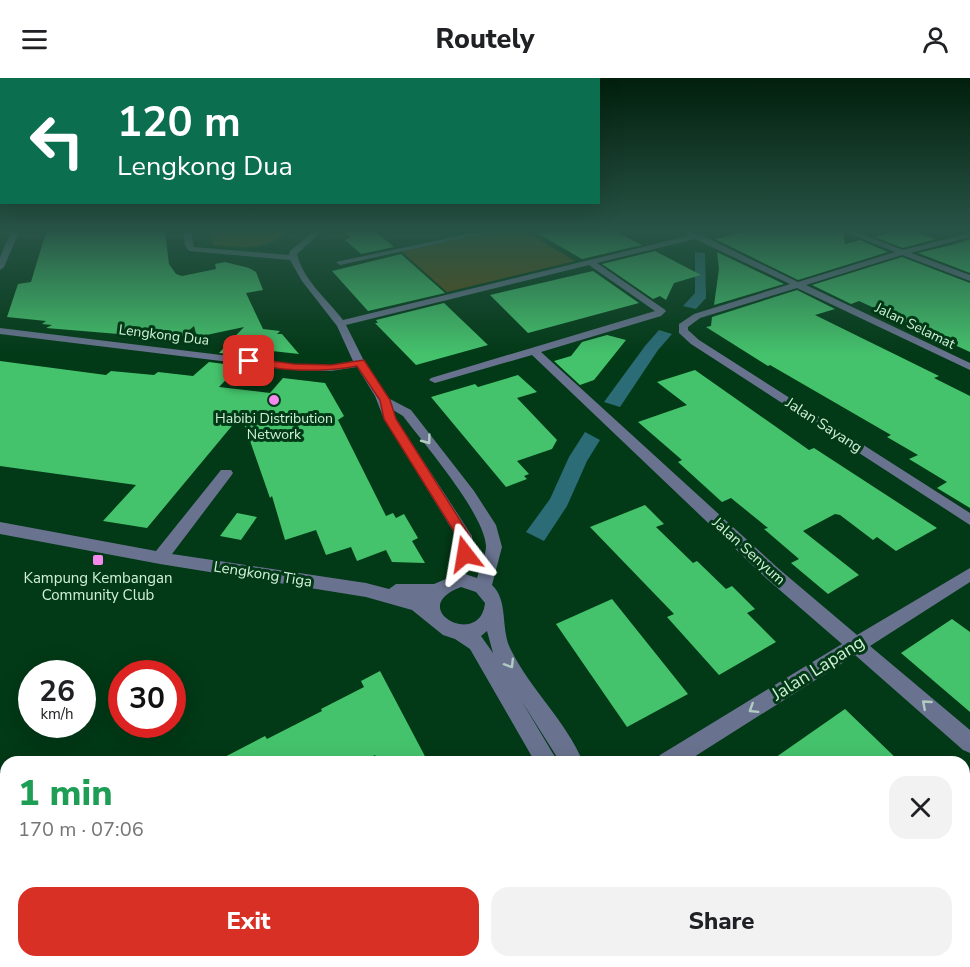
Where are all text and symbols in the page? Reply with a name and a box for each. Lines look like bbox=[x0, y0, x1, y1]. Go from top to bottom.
text: Routely bbox=[436, 21, 534, 58]
icon: menu bbox=[18, 23, 51, 56]
icon: person bbox=[919, 23, 952, 56]
text: 120 m bbox=[117, 94, 241, 151]
icon: left bbox=[18, 102, 96, 180]
text: Lengkong Dua bbox=[117, 148, 293, 185]
street label: Jalan Selamat bbox=[871, 298, 958, 354]
street label: Lengkong Dua bbox=[118, 320, 210, 350]
pin bbox=[223, 335, 274, 386]
icon: arrive bbox=[232, 344, 265, 377]
street label: Jalan Sayang bbox=[781, 392, 866, 457]
marker: Habibi Distribution Network bbox=[267, 393, 281, 407]
place label: Habibi Distribution Network bbox=[215, 409, 333, 444]
one-way arrow bbox=[420, 433, 431, 444]
street label: Jalan Senyum bbox=[707, 512, 790, 589]
position arrow bbox=[433, 522, 497, 586]
marker: Kampung Kembangan Community Club bbox=[91, 553, 105, 567]
street label: Lengkong Tiga bbox=[212, 556, 314, 592]
place label: Kampung Kembangan Community Club bbox=[24, 568, 173, 605]
street label: Jalan Lapang bbox=[766, 630, 869, 707]
one-way arrow bbox=[503, 658, 515, 668]
speed limit sign: 30 bbox=[108, 660, 186, 738]
text: 26 bbox=[39, 671, 75, 712]
one-way arrow bbox=[922, 700, 933, 711]
one-way arrow bbox=[749, 702, 759, 714]
text: km/h bbox=[40, 704, 74, 724]
text: 1 min bbox=[18, 769, 113, 818]
button: close bbox=[889, 776, 952, 839]
text: 170 m · 07:06 bbox=[18, 816, 144, 843]
button: Exit bbox=[18, 887, 479, 956]
button: Share bbox=[491, 887, 952, 956]

